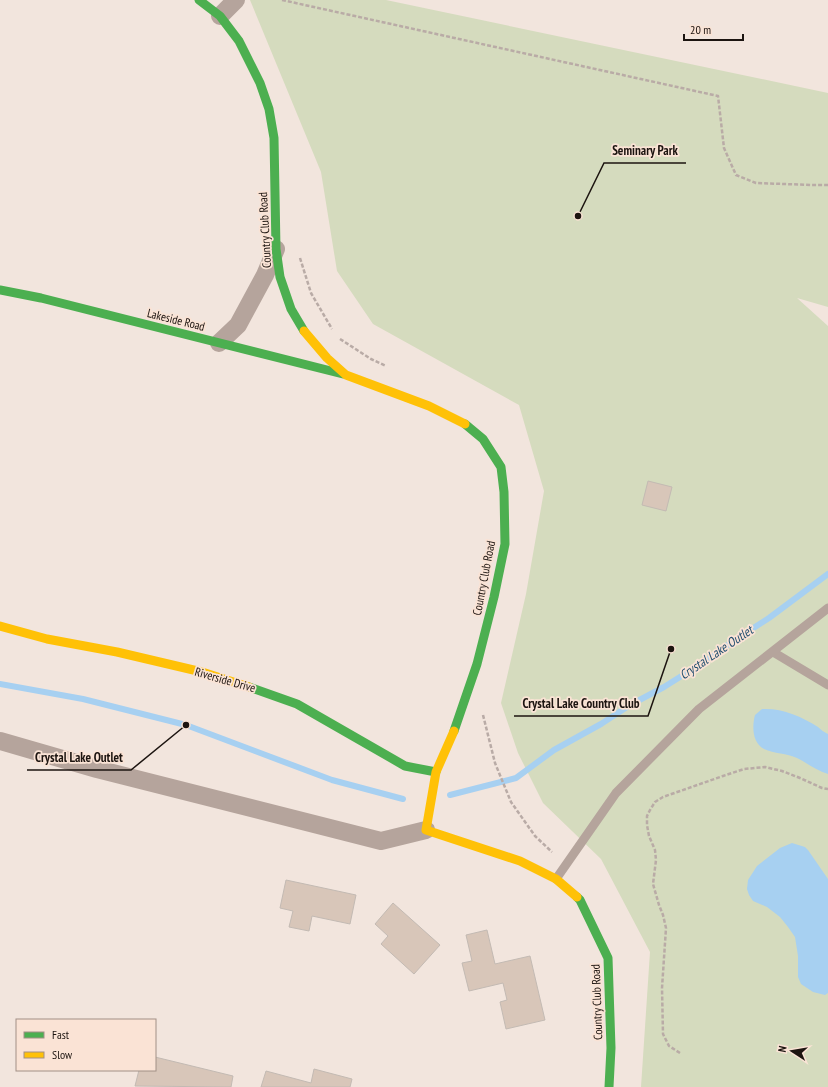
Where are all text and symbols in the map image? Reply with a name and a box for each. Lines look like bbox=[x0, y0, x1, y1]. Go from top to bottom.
scale bar bbox=[684, 16, 743, 42]
text: 20 m bbox=[690, 22, 711, 37]
callout: Seminary Park bbox=[604, 138, 686, 163]
text: Seminary Park bbox=[612, 142, 679, 159]
street label: Country Club Road bbox=[255, 192, 274, 268]
street label: Lakeside Road bbox=[146, 305, 207, 334]
street label: Country Club Road bbox=[469, 539, 498, 617]
water label: Crystal Lake Outlet bbox=[676, 621, 757, 683]
street label: Riverside Drive bbox=[193, 664, 257, 695]
callout: Crystal Lake Country Club bbox=[514, 691, 648, 716]
text: Crystal Lake Country Club bbox=[522, 695, 640, 712]
callout: Crystal Lake Outlet bbox=[27, 745, 131, 770]
text: Crystal Lake Outlet bbox=[35, 749, 123, 766]
street label: Country Club Road bbox=[588, 964, 605, 1040]
legend bbox=[16, 1019, 156, 1071]
text: Fast bbox=[52, 1027, 70, 1042]
north arrow bbox=[772, 1031, 812, 1071]
text: N bbox=[775, 1045, 790, 1053]
text: Slow bbox=[52, 1047, 73, 1062]

